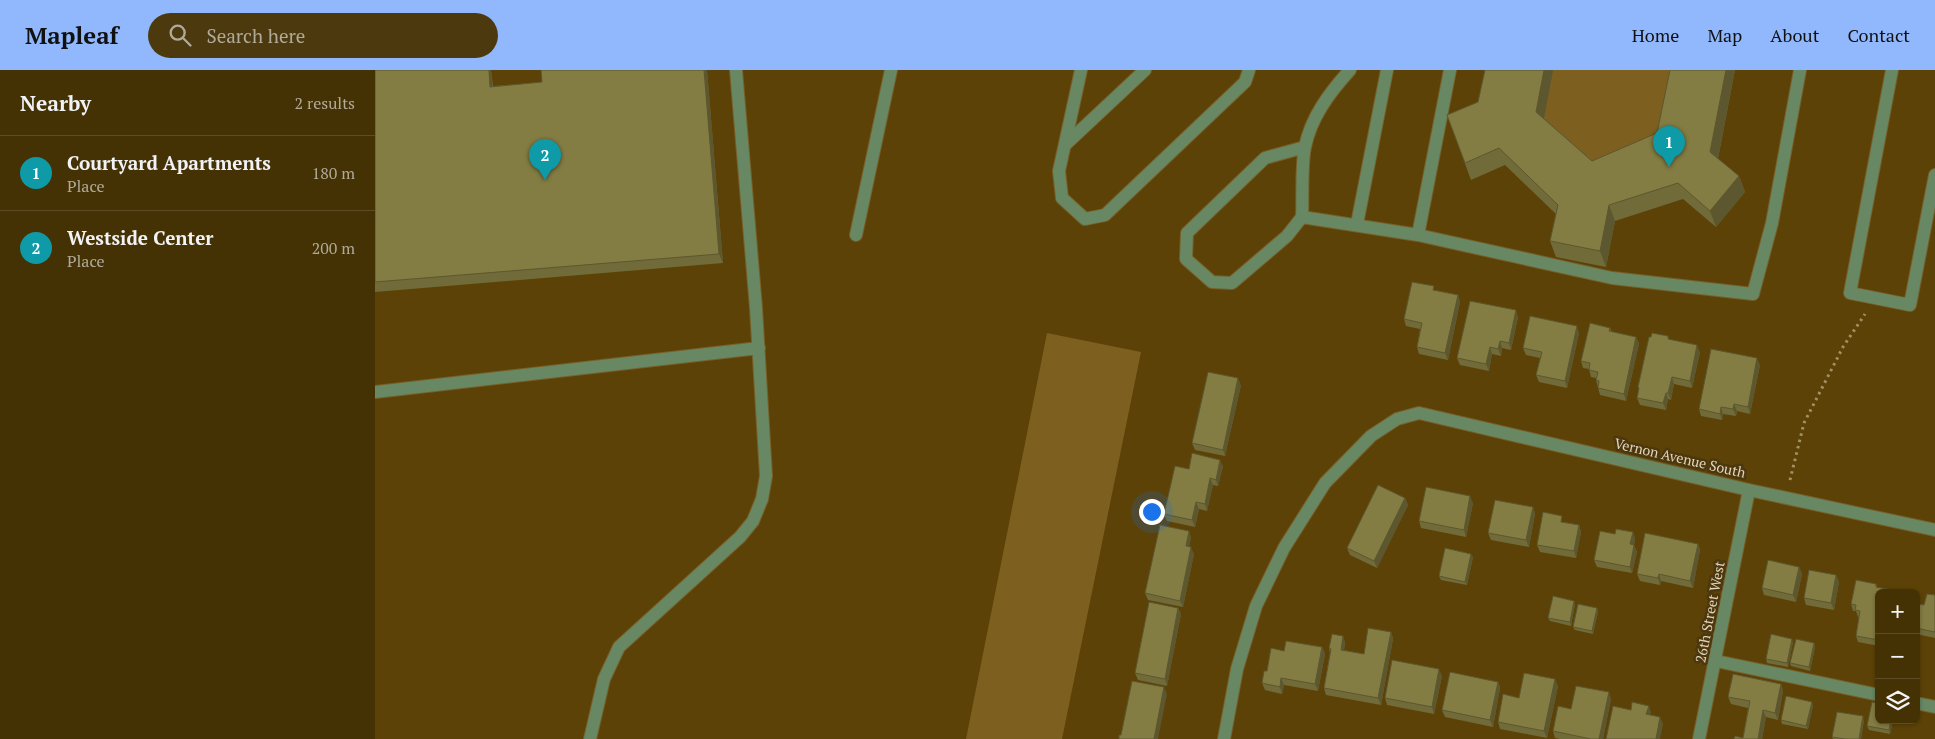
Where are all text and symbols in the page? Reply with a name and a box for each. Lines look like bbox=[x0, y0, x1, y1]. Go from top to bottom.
search box bbox=[148, 13, 498, 58]
text: Mapleaf bbox=[25, 19, 118, 51]
icon: search bbox=[166, 21, 194, 49]
text: Search here bbox=[206, 23, 305, 48]
text: Home bbox=[1632, 23, 1679, 47]
text: Map bbox=[1707, 23, 1742, 47]
text: About bbox=[1770, 23, 1819, 47]
text: Contact bbox=[1847, 23, 1910, 47]
text: Nearby bbox=[20, 89, 91, 117]
text: 2 results bbox=[295, 92, 355, 114]
pin: 1 bbox=[1653, 126, 1685, 167]
pin: 2 bbox=[529, 139, 561, 180]
text: Courtyard Apartments bbox=[67, 150, 271, 175]
text: 1 bbox=[31, 162, 41, 184]
text: 180 m bbox=[312, 162, 355, 184]
text: Place bbox=[67, 175, 105, 197]
text: Westside Center bbox=[67, 225, 214, 250]
text: 2 bbox=[31, 237, 41, 259]
text: 200 m bbox=[312, 237, 355, 259]
text: Place bbox=[67, 250, 105, 272]
street label: Vernon Avenue South bbox=[1613, 433, 1748, 482]
your location bbox=[1139, 499, 1165, 525]
street label: 26th Street West bbox=[1690, 559, 1729, 664]
map controls bbox=[1875, 589, 1920, 724]
button: + bbox=[1875, 589, 1920, 634]
button: − bbox=[1875, 634, 1920, 679]
button: layers bbox=[1875, 679, 1920, 724]

